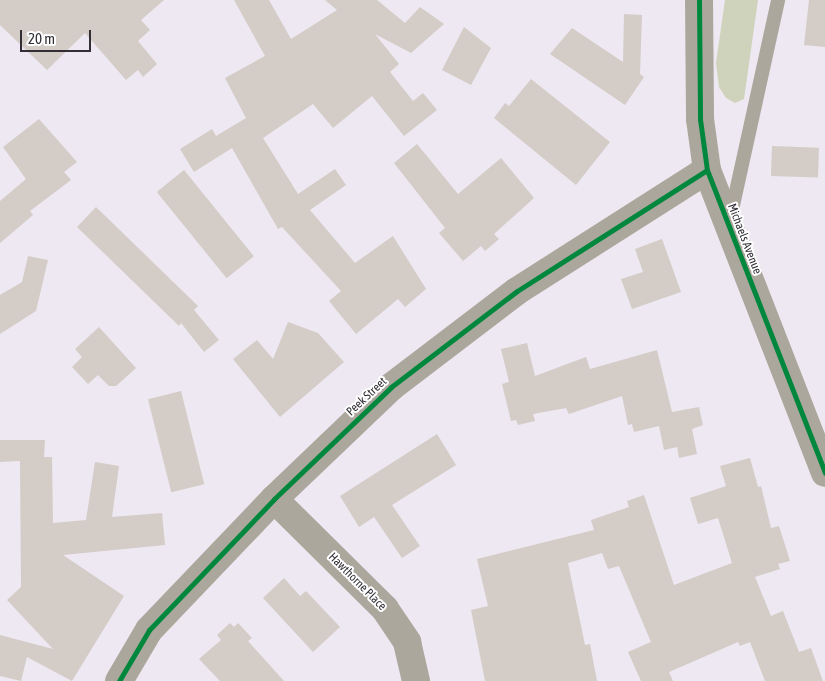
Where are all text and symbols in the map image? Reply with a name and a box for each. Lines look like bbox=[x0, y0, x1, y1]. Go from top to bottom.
scale bar bbox=[22, 20, 94, 52]
text: 20 m bbox=[28, 30, 55, 47]
street label: Michaels Avenue bbox=[724, 202, 764, 276]
street label: Peek Street bbox=[344, 375, 390, 419]
street label: Hawthorne Place bbox=[325, 550, 389, 614]

